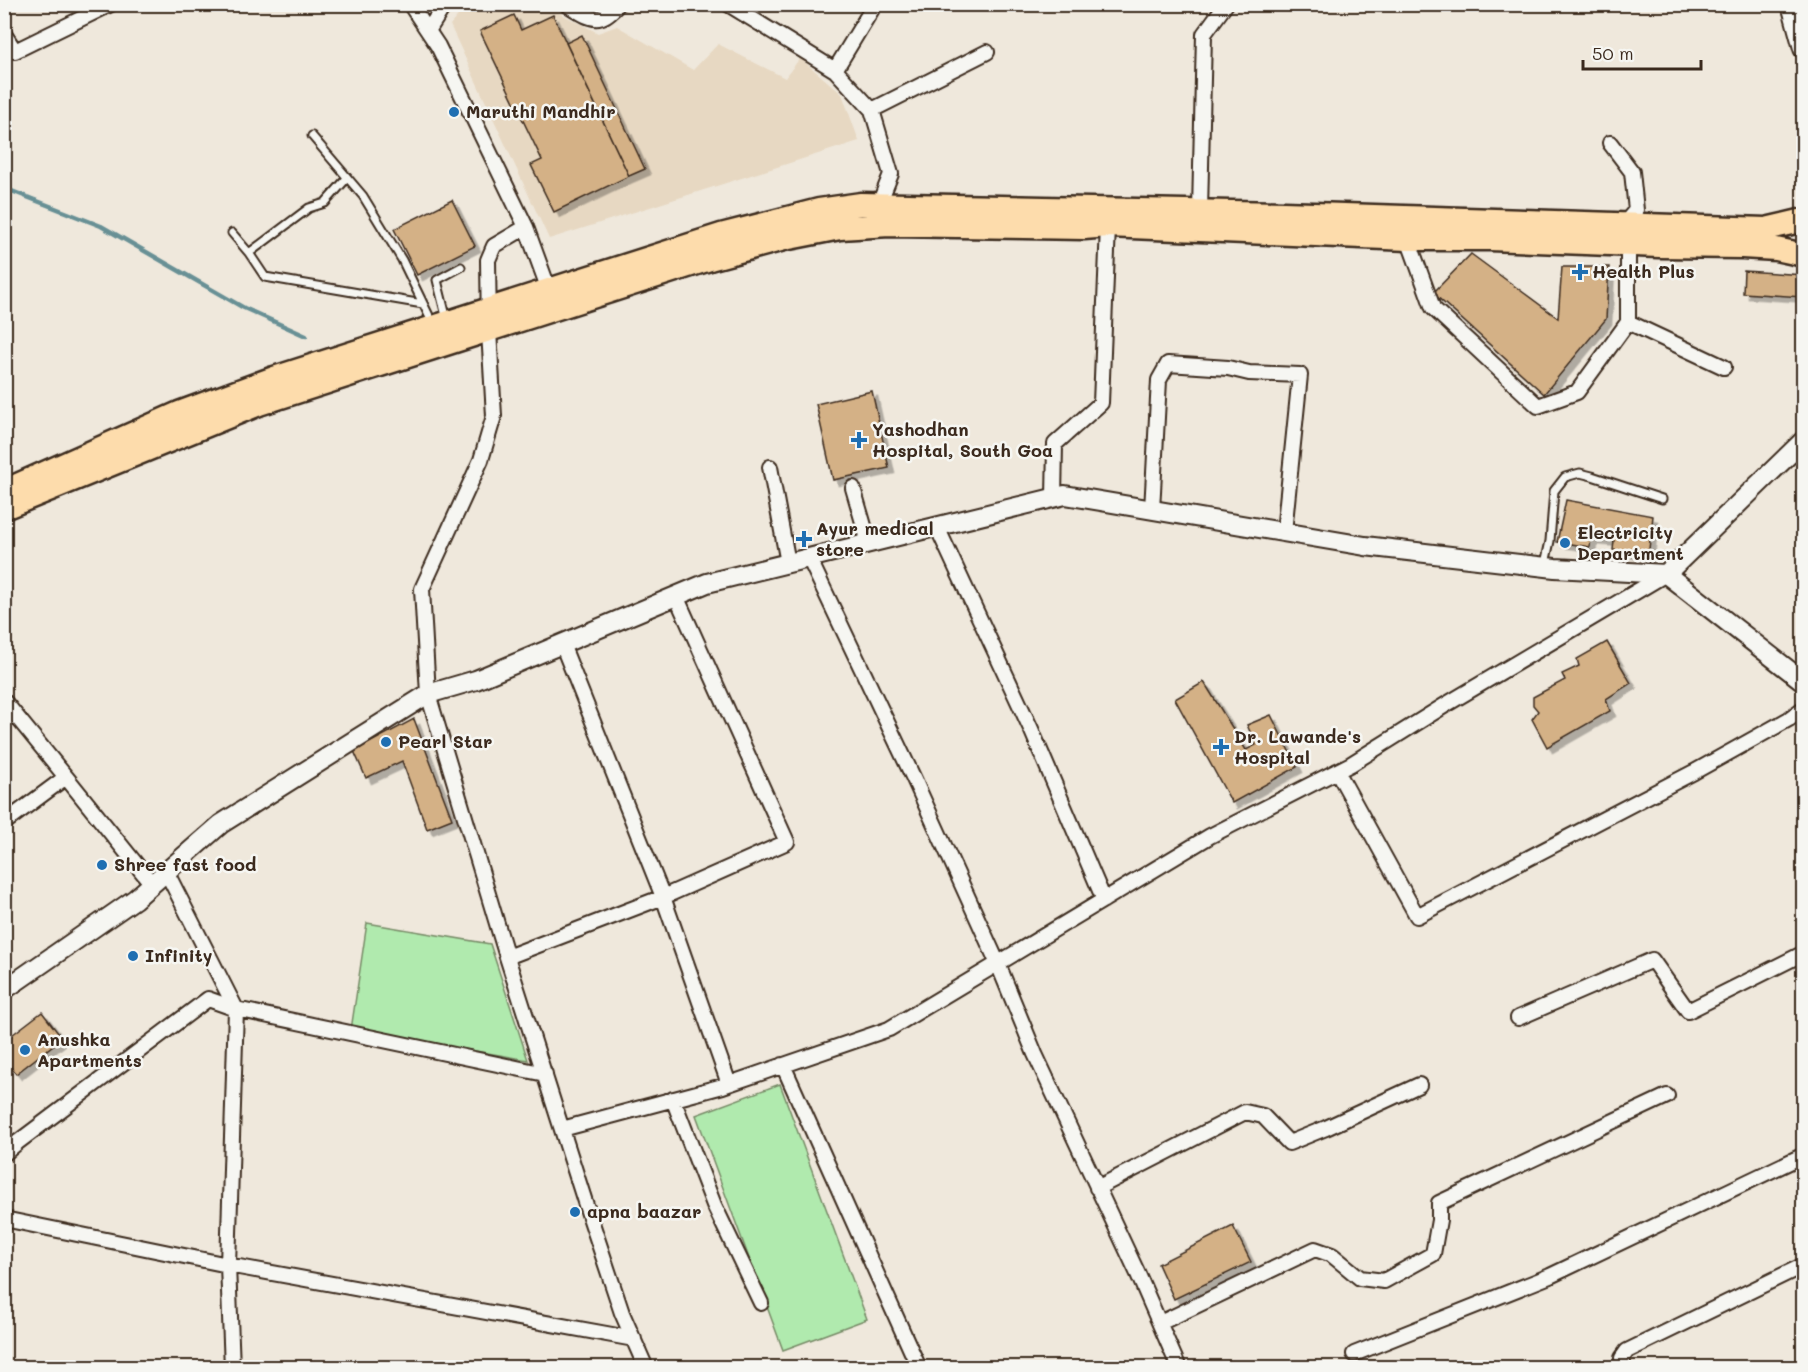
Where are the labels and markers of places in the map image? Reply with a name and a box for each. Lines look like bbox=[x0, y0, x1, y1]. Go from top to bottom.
place label: Maruthi Mandhir bbox=[466, 99, 616, 123]
marker: Maruthi Mandhir bbox=[447, 105, 461, 119]
place label: Health Plus bbox=[1592, 259, 1695, 283]
marker: Health Plus bbox=[1573, 265, 1587, 279]
place label: Yashodhan Hospital, South Goa bbox=[872, 417, 1053, 462]
marker: Yashodhan Hospital, South Goa bbox=[850, 431, 868, 449]
place label: Ayur medical store bbox=[816, 516, 934, 561]
place label: Electricity Department bbox=[1577, 520, 1684, 565]
marker: Ayur medical store bbox=[797, 532, 811, 546]
marker: Electricity Department bbox=[1558, 536, 1572, 550]
place label: Dr. Lawande's Hospital bbox=[1234, 724, 1361, 769]
place label: Pearl Star bbox=[398, 729, 492, 753]
marker: Pearl Star bbox=[379, 735, 393, 749]
marker: Dr. Lawande's Hospital bbox=[1212, 738, 1230, 756]
place label: Shree fast food bbox=[114, 852, 256, 876]
marker: Shree fast food bbox=[95, 858, 109, 872]
place label: Infinity bbox=[145, 943, 213, 967]
marker: Infinity bbox=[126, 949, 140, 963]
place label: Anushka Apartments bbox=[37, 1027, 142, 1072]
marker: Anushka Apartments bbox=[18, 1043, 32, 1057]
place label: apna baazar bbox=[587, 1199, 701, 1223]
marker: apna baazar bbox=[568, 1205, 582, 1219]

